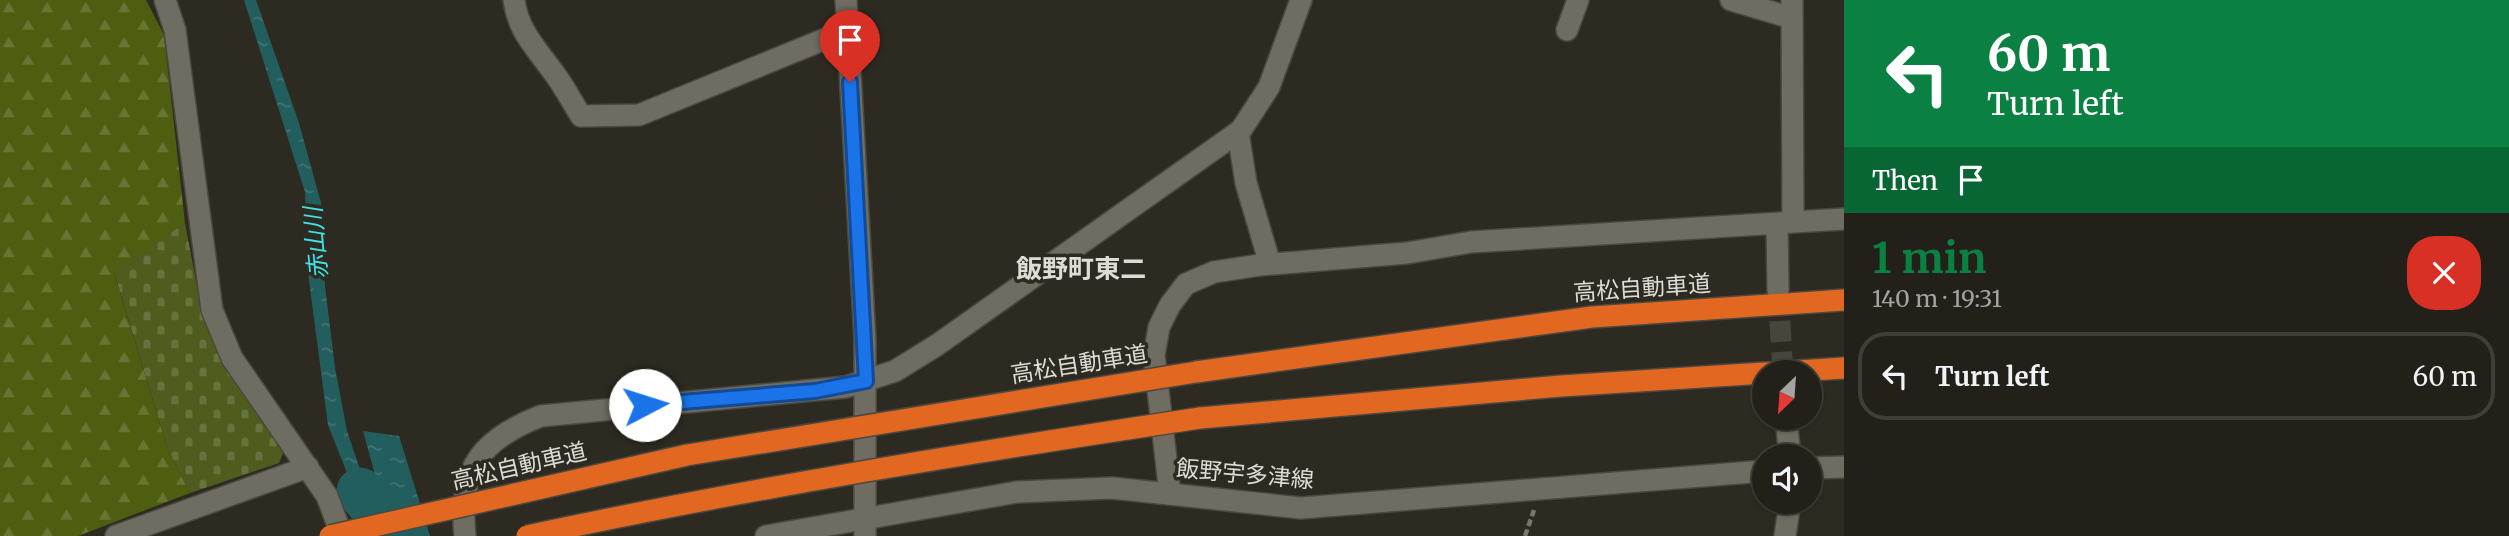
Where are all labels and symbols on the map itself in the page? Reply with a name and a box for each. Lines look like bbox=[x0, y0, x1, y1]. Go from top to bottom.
pin bbox=[820, 10, 880, 82]
water label: 赤山川 bbox=[297, 203, 334, 280]
district label: 飯野町東二 bbox=[1016, 252, 1146, 285]
street label: 高松自動車道 bbox=[1572, 268, 1712, 307]
street label: 高松自動車道 bbox=[1009, 338, 1149, 389]
north arrow bbox=[1752, 360, 1822, 430]
position arrow bbox=[608, 368, 682, 442]
street label: 高松自動車道 bbox=[448, 436, 589, 495]
street label: 飯野宇多津線 bbox=[1175, 453, 1315, 494]

